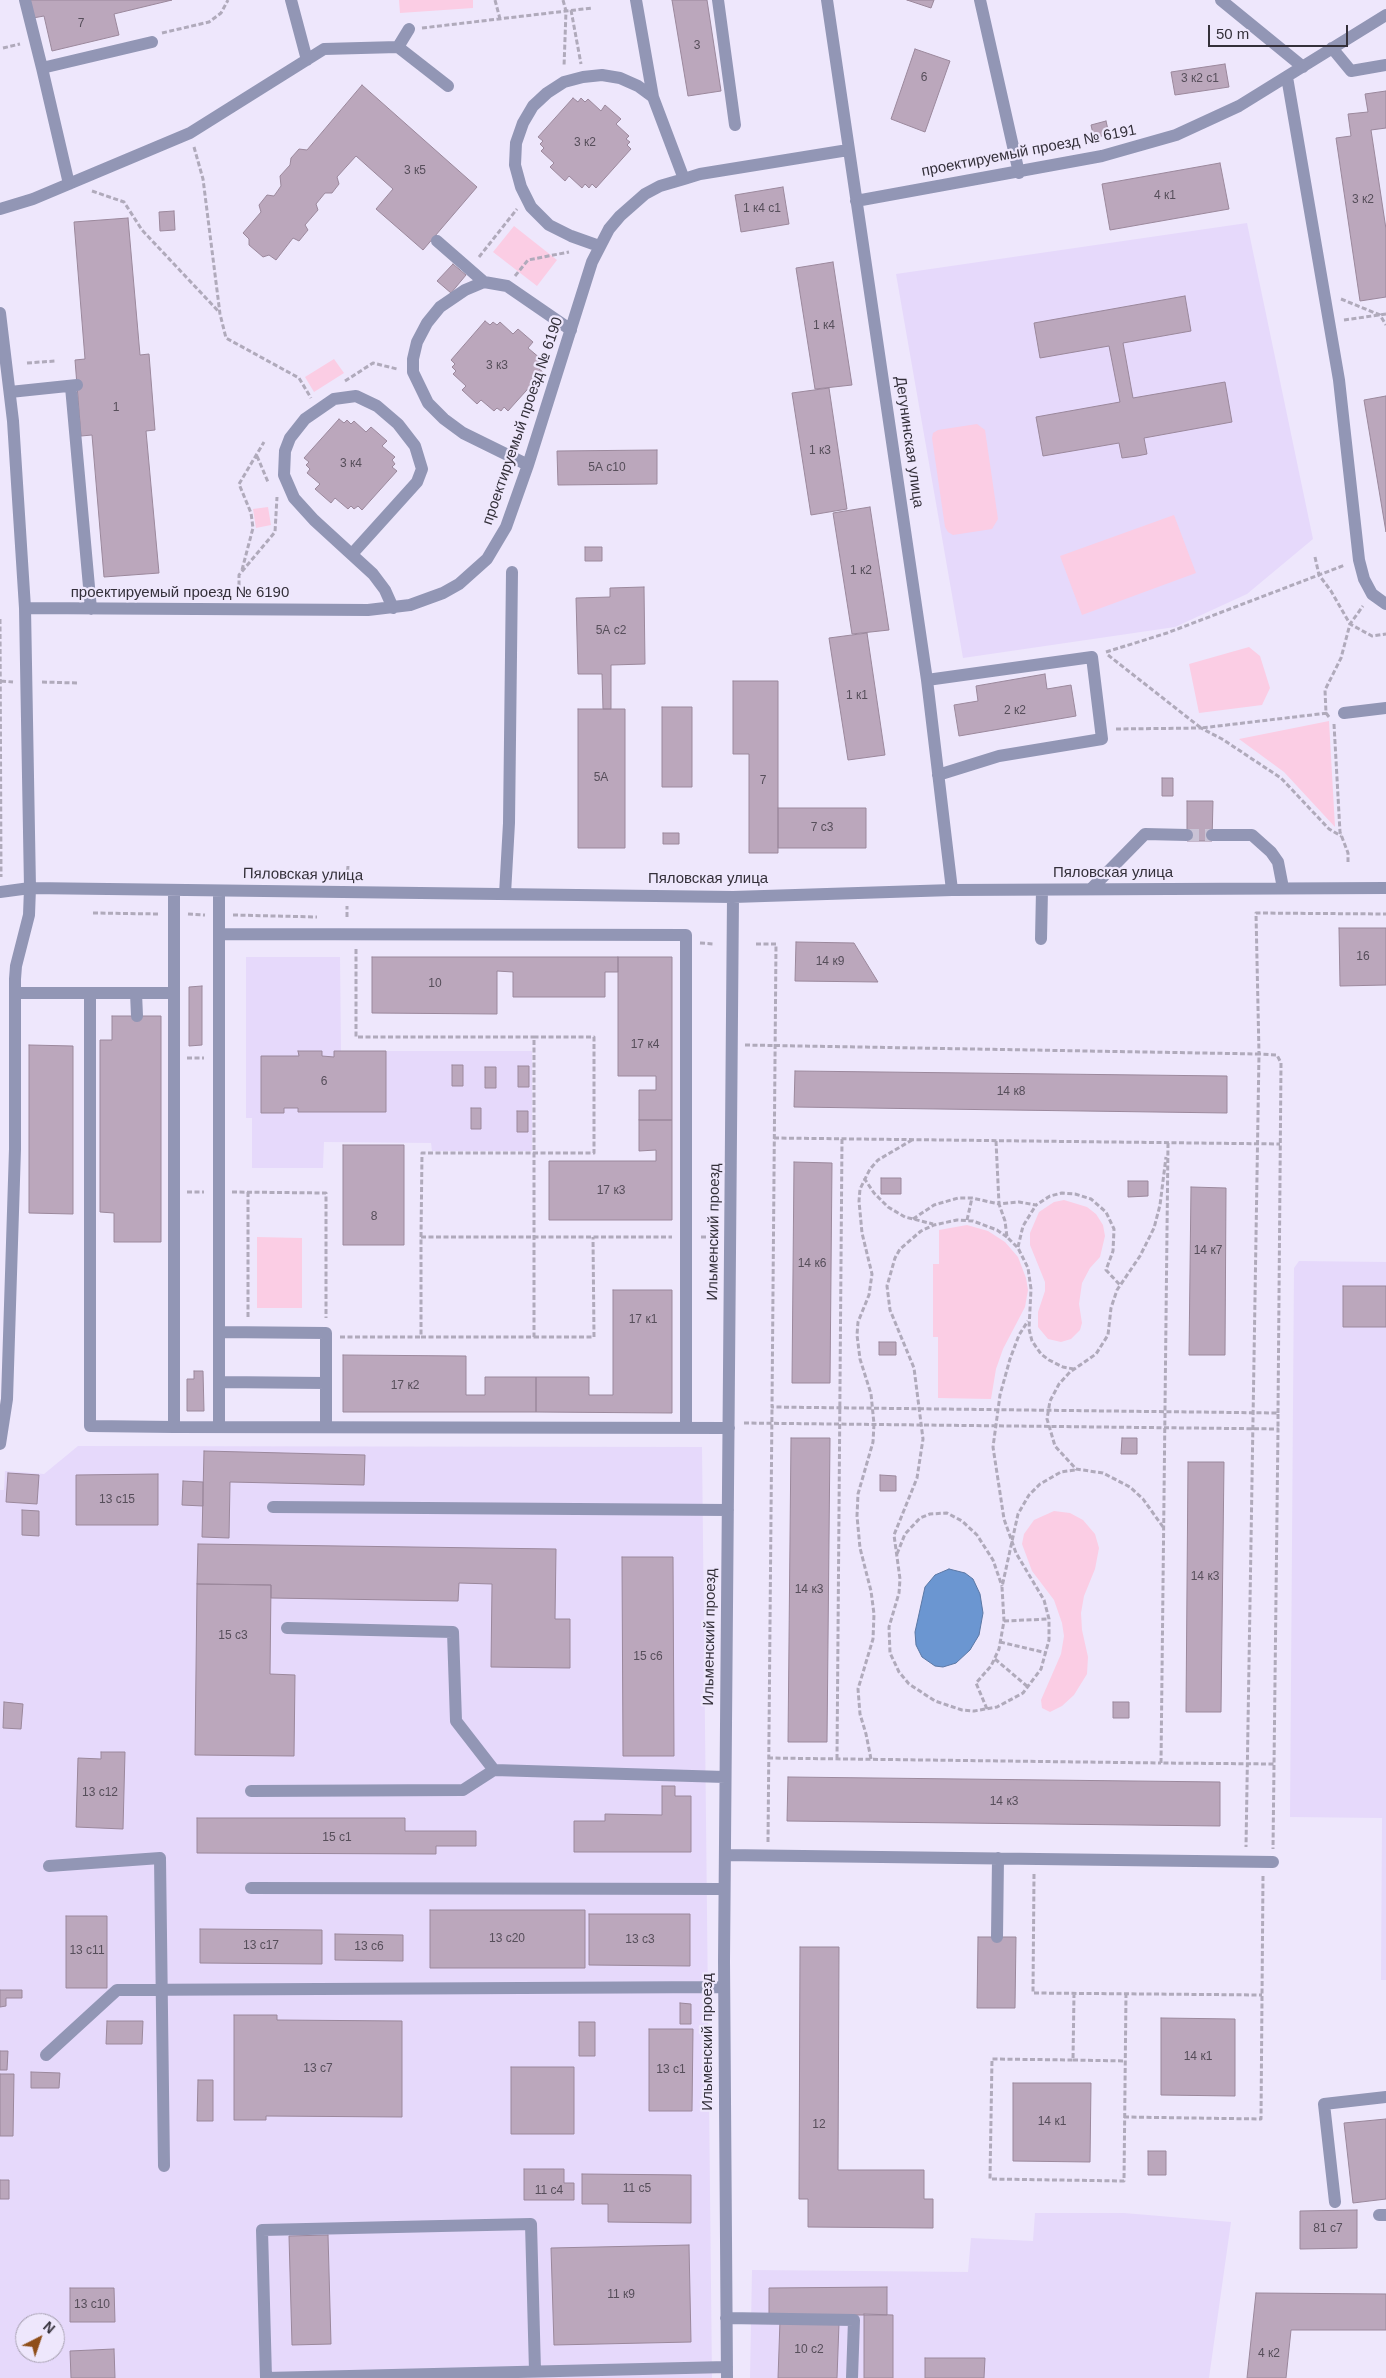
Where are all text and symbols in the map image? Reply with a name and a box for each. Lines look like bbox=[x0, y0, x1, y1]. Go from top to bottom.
scale bar bbox=[1211, 15, 1351, 47]
house number: 7 bbox=[78, 17, 84, 31]
text: 50 m bbox=[1216, 25, 1249, 42]
house number: 3 bbox=[694, 39, 700, 53]
house number: 6 bbox=[921, 71, 927, 85]
house number: 3 к2 с1 bbox=[1181, 72, 1219, 86]
street label: проектируемый проезд № 6191 bbox=[920, 121, 1138, 181]
house number: 3 к2 bbox=[574, 136, 596, 150]
house number: 3 к5 bbox=[404, 164, 426, 178]
house number: 4 к1 bbox=[1154, 189, 1176, 203]
house number: 3 к2 bbox=[1352, 193, 1374, 207]
house number: 1 к4 с1 bbox=[743, 202, 781, 216]
street label: проектируемый проезд № 6190 bbox=[479, 315, 567, 527]
house number: 1 к4 bbox=[813, 319, 835, 333]
house number: 3 к3 bbox=[486, 359, 508, 373]
street label: Дегунинская улица bbox=[891, 375, 927, 509]
house number: 1 bbox=[113, 401, 119, 415]
house number: 1 к3 bbox=[809, 444, 831, 458]
house number: 3 к4 bbox=[340, 457, 362, 471]
house number: 5А с10 bbox=[588, 461, 626, 475]
house number: 1 к2 bbox=[850, 564, 872, 578]
street label: проектируемый проезд № 6190 bbox=[71, 584, 289, 602]
house number: 5А с2 bbox=[596, 624, 626, 638]
house number: 1 к1 bbox=[846, 689, 868, 703]
house number: 2 к2 bbox=[1004, 704, 1026, 718]
house number: 5А bbox=[594, 771, 608, 785]
house number: 7 bbox=[760, 774, 766, 788]
house number: 7 с3 bbox=[811, 821, 833, 835]
street label: Пяловская улица bbox=[1053, 864, 1173, 882]
street label: Пяловская улица bbox=[243, 865, 363, 885]
street label: Пяловская улица bbox=[648, 870, 768, 888]
house number: 16 bbox=[1356, 950, 1370, 964]
house number: 14 к9 bbox=[816, 955, 844, 969]
house number: 10 bbox=[428, 977, 442, 991]
house number: 17 к4 bbox=[631, 1038, 659, 1052]
house number: 6 bbox=[321, 1075, 327, 1089]
house number: 14 к8 bbox=[997, 1085, 1025, 1099]
street label: Ильменский проезд bbox=[704, 1163, 724, 1301]
house number: 17 к3 bbox=[597, 1184, 625, 1198]
house number: 8 bbox=[371, 1210, 377, 1224]
house number: 14 к7 bbox=[1194, 1244, 1222, 1258]
house number: 14 к6 bbox=[798, 1257, 826, 1271]
house number: 17 к1 bbox=[629, 1313, 657, 1327]
house number: 17 к2 bbox=[391, 1379, 419, 1393]
house number: 13 с15 bbox=[99, 1493, 135, 1507]
street label: Ильменский проезд bbox=[700, 1568, 720, 1706]
house number: 14 к3 bbox=[1191, 1570, 1219, 1584]
house number: 14 к3 bbox=[795, 1583, 823, 1597]
house number: 15 с3 bbox=[218, 1629, 248, 1643]
house number: 15 с6 bbox=[633, 1650, 663, 1664]
house number: 13 с12 bbox=[82, 1786, 118, 1800]
house number: 14 к3 bbox=[990, 1795, 1018, 1809]
house number: 15 с1 bbox=[322, 1831, 352, 1845]
house number: 13 с20 bbox=[489, 1932, 525, 1946]
house number: 13 с3 bbox=[625, 1933, 655, 1947]
house number: 13 с17 bbox=[243, 1939, 279, 1953]
house number: 13 с6 bbox=[354, 1940, 384, 1954]
house number: 13 с11 bbox=[69, 1944, 105, 1958]
street label: Ильменский проезд bbox=[699, 1973, 717, 2111]
house number: 14 к1 bbox=[1184, 2050, 1212, 2064]
house number: 13 с7 bbox=[303, 2062, 333, 2076]
house number: 13 с1 bbox=[656, 2063, 686, 2077]
house number: 14 к1 bbox=[1038, 2115, 1066, 2129]
house number: 12 bbox=[812, 2118, 826, 2132]
house number: 11 с5 bbox=[623, 2182, 651, 2196]
house number: 11 с4 bbox=[535, 2184, 563, 2198]
house number: 81 с7 bbox=[1313, 2222, 1343, 2236]
house number: 11 к9 bbox=[607, 2288, 635, 2302]
house number: 13 с10 bbox=[74, 2298, 110, 2312]
north arrow bbox=[15, 2313, 65, 2363]
text: N bbox=[40, 2318, 58, 2337]
house number: 10 с2 bbox=[794, 2343, 824, 2357]
house number: 4 к2 bbox=[1258, 2347, 1280, 2361]

